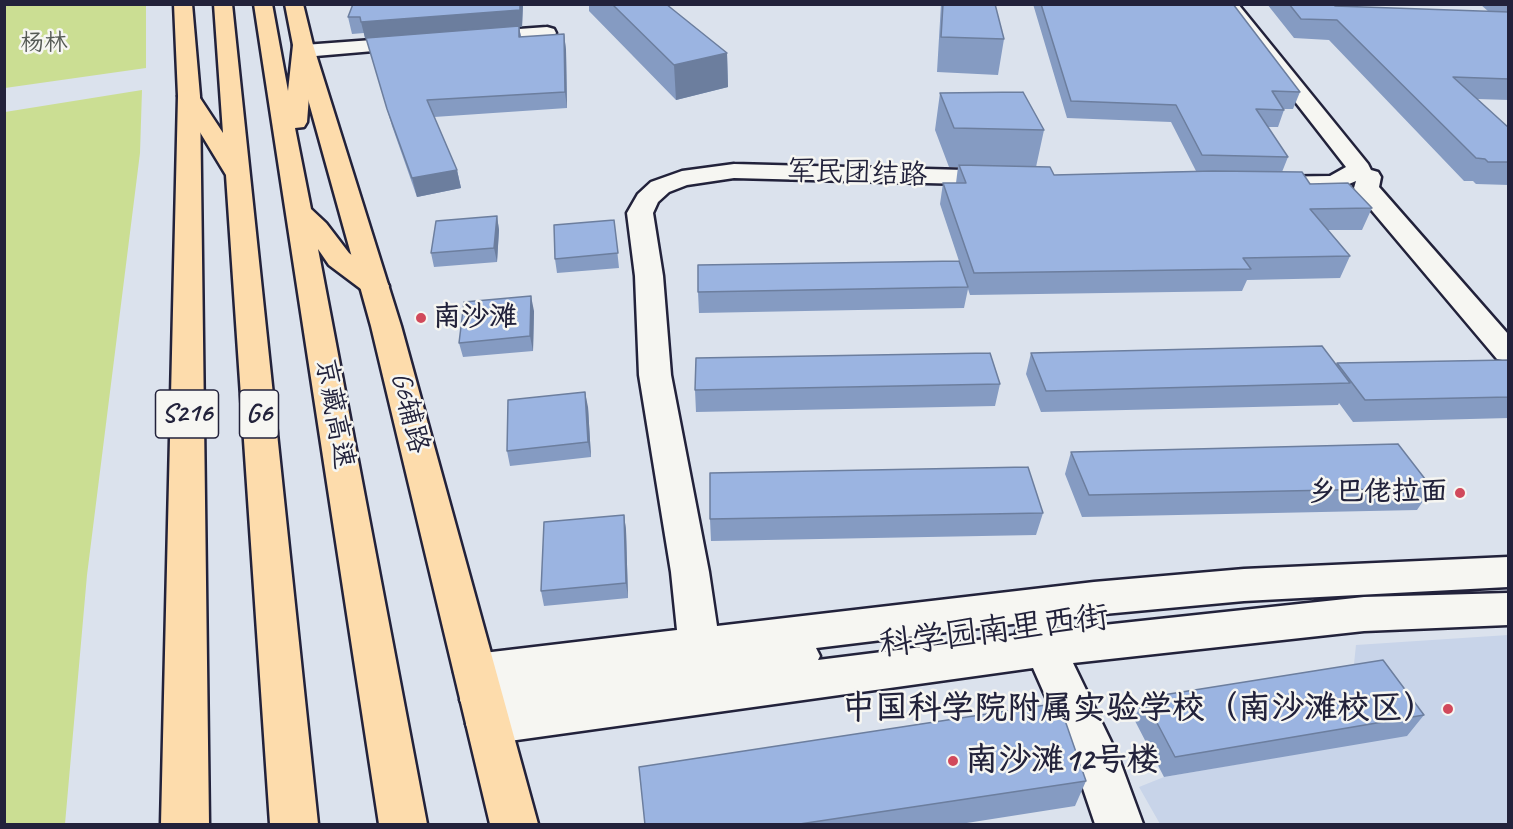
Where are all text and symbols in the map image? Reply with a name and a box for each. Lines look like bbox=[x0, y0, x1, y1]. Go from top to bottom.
park label: 杨林 bbox=[20, 30, 68, 58]
street label: 军民团结路 bbox=[786, 155, 928, 193]
place label: 南沙滩 bbox=[433, 301, 517, 335]
marker: 南沙滩 bbox=[414, 311, 428, 325]
street label: 京藏高速 bbox=[308, 356, 360, 472]
street label: G6辅路 bbox=[383, 369, 435, 457]
road number: S216 bbox=[156, 390, 219, 438]
road number: G6 bbox=[240, 390, 278, 438]
place label: 乡巴佬拉面 bbox=[1308, 476, 1448, 510]
marker: 乡巴佬拉面 bbox=[1453, 486, 1467, 500]
street label: 科学园南里西街 bbox=[877, 598, 1111, 666]
place label: 中国科学院附属实验学校（南沙滩校区） bbox=[842, 689, 1436, 729]
marker: 中国科学院附属实验学校（南沙滩校区） bbox=[1441, 702, 1455, 716]
place label: 南沙滩12号楼 bbox=[965, 741, 1160, 781]
marker: 南沙滩12号楼 bbox=[946, 754, 960, 768]

